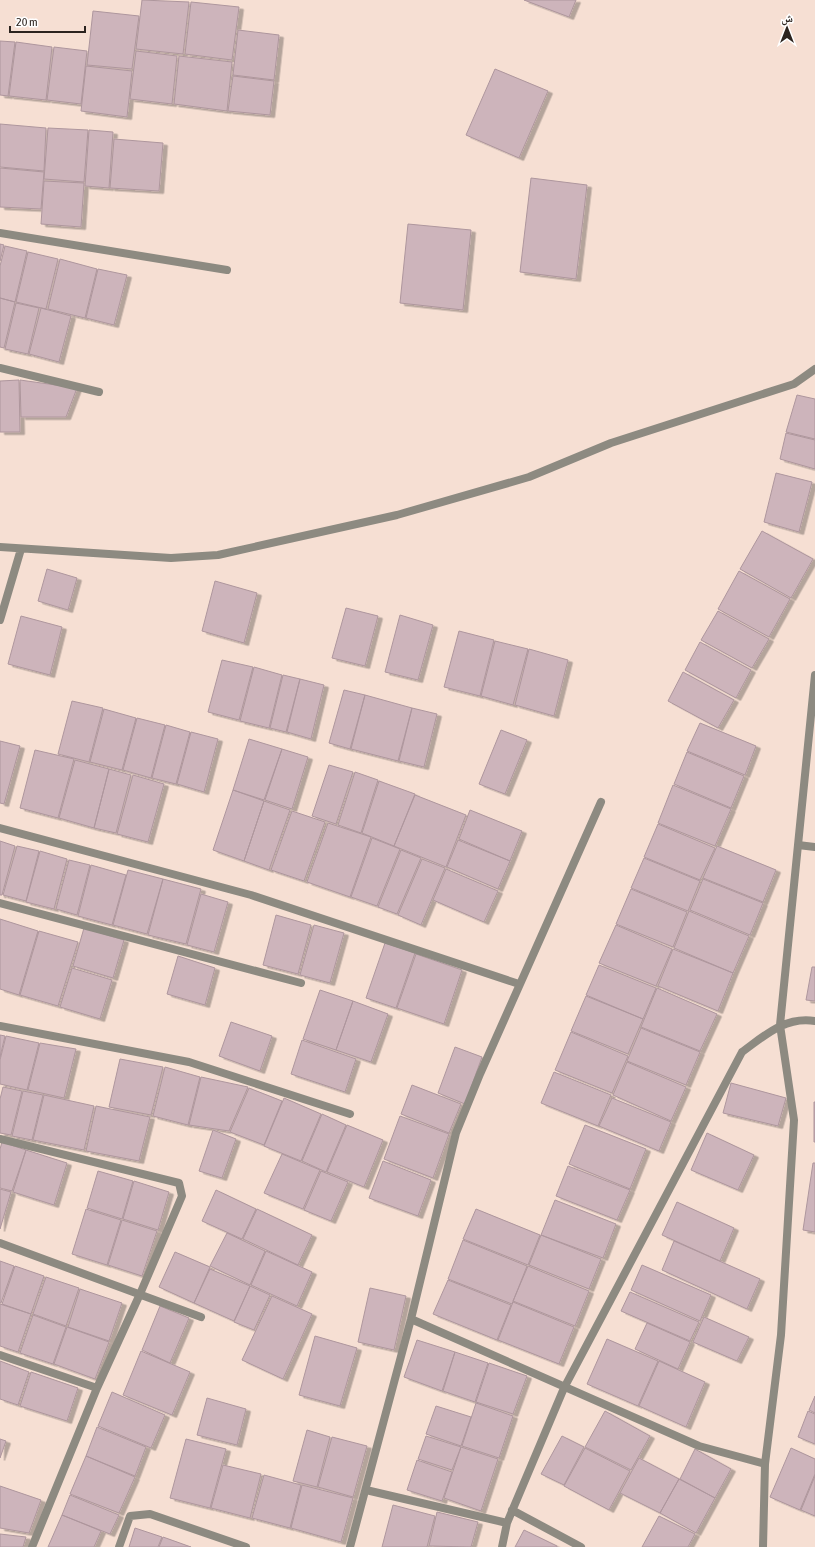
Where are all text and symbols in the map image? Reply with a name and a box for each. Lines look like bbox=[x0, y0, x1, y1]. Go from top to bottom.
scale bar bbox=[10, 8, 85, 34]
north arrow bbox=[767, 8, 807, 48]
text: ش bbox=[781, 12, 793, 26]
text: 20 m bbox=[16, 15, 38, 29]

